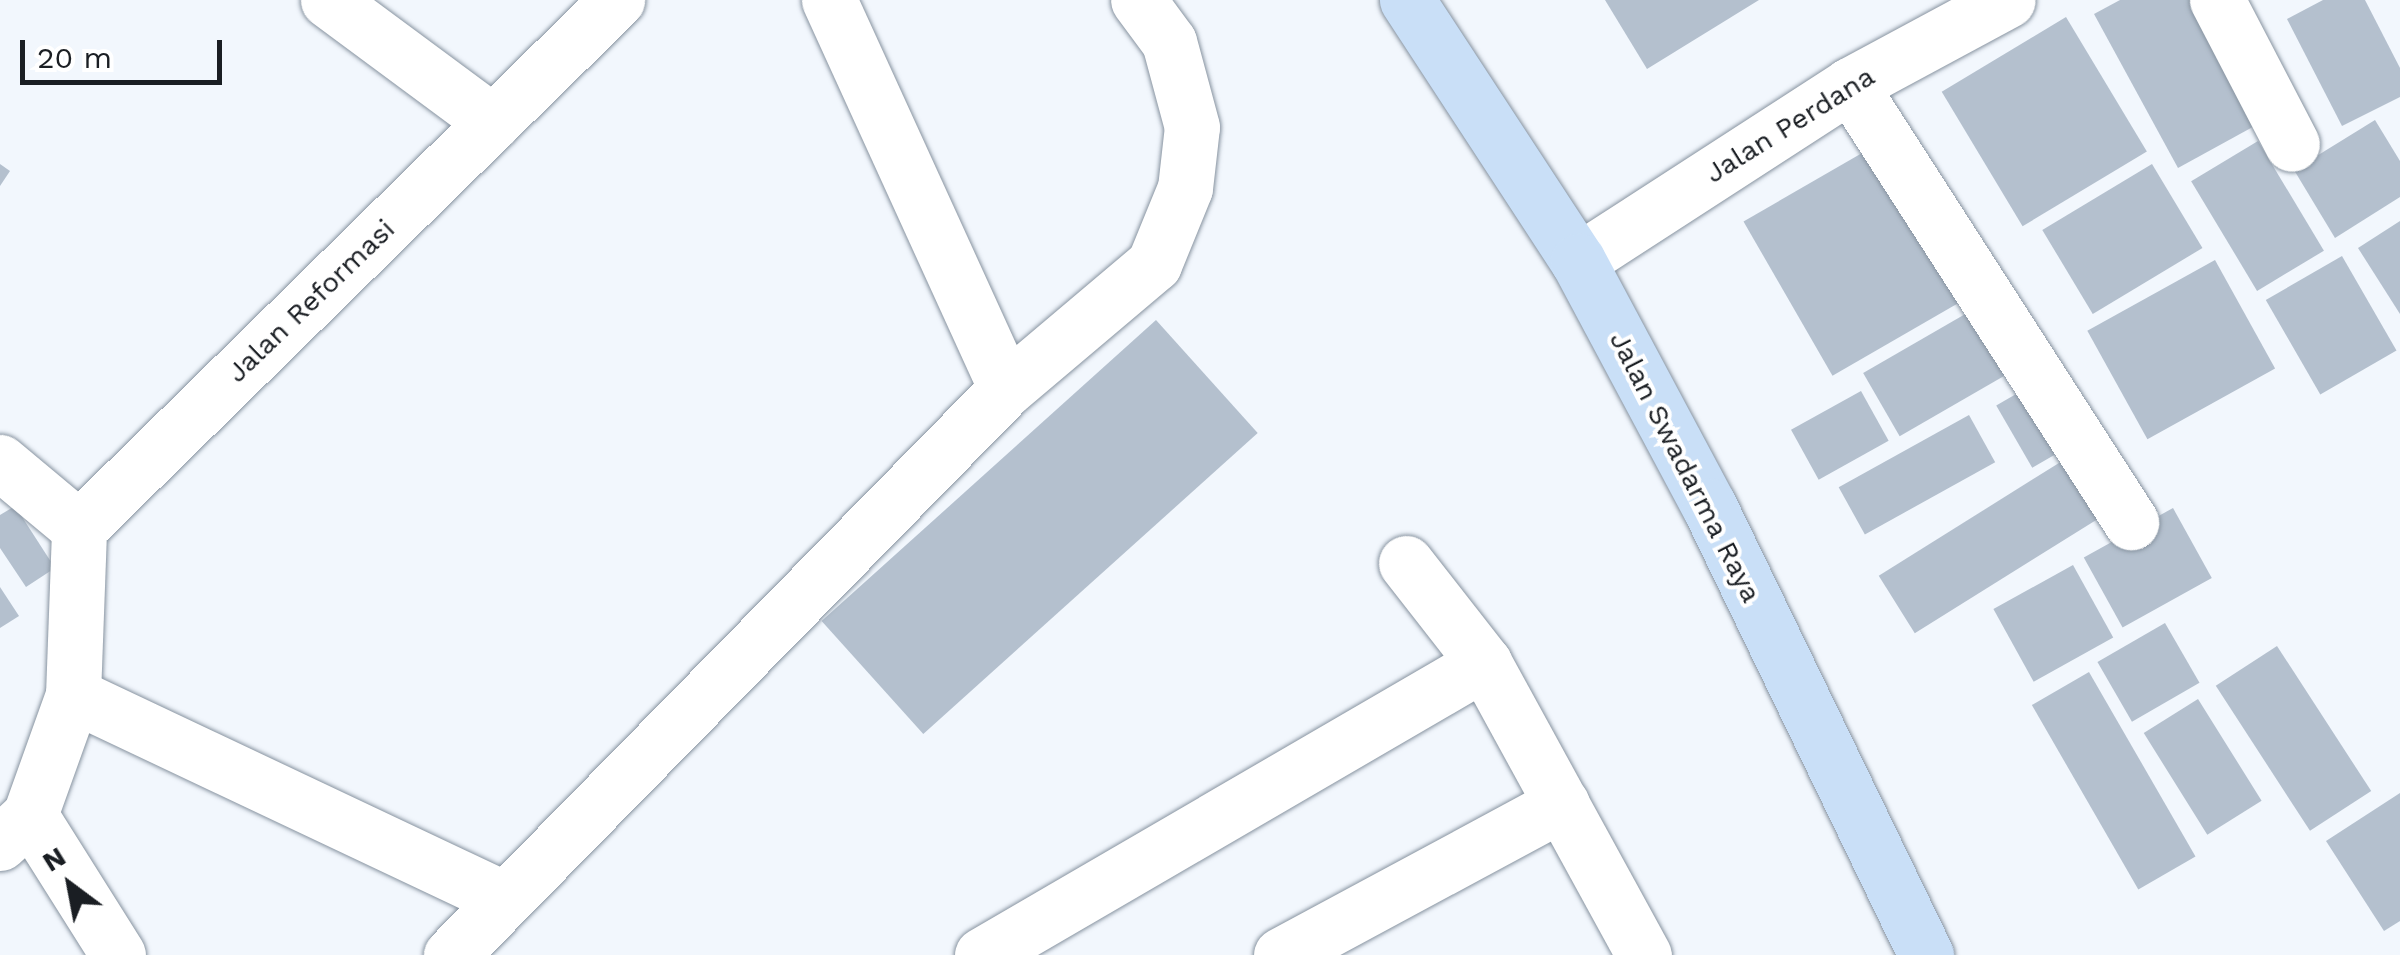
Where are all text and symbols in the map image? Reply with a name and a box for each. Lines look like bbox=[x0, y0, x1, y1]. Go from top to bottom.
scale bar bbox=[25, 20, 228, 82]
text: 20 m bbox=[37, 40, 112, 75]
street label: Jalan Perdana bbox=[1699, 60, 1881, 190]
street label: Jalan Reformasi bbox=[220, 212, 402, 390]
street label: Jalan Swadarma Raya bbox=[1602, 326, 1768, 608]
north arrow bbox=[20, 835, 120, 935]
text: N bbox=[36, 840, 71, 879]

